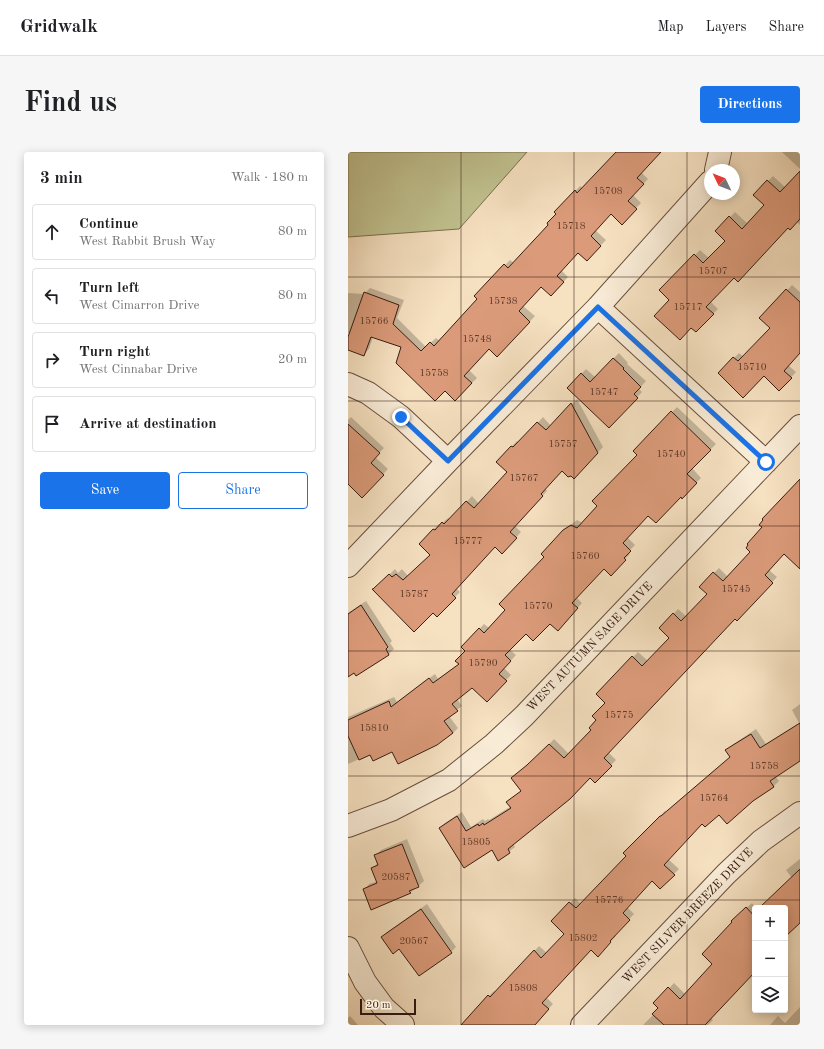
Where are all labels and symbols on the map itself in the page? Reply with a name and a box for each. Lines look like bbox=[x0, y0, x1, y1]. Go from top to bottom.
north arrow bbox=[704, 164, 740, 200]
house number: 15708 bbox=[594, 186, 623, 196]
house number: 15718 bbox=[557, 221, 586, 231]
house number: 15707 bbox=[699, 266, 728, 276]
house number: 15738 bbox=[489, 296, 518, 306]
house number: 15717 bbox=[674, 302, 703, 312]
house number: 15766 bbox=[360, 316, 389, 326]
house number: 15748 bbox=[463, 334, 492, 344]
house number: 15710 bbox=[738, 362, 767, 372]
house number: 15758 bbox=[420, 368, 449, 378]
house number: 15747 bbox=[590, 387, 619, 397]
route end bbox=[392, 408, 410, 426]
house number: 15757 bbox=[549, 439, 578, 449]
house number: 15740 bbox=[657, 449, 686, 459]
route start bbox=[757, 453, 775, 471]
house number: 15767 bbox=[510, 473, 539, 483]
house number: 15777 bbox=[454, 536, 483, 546]
house number: 15760 bbox=[571, 551, 600, 561]
street label: WEST AUTUMN SAGE DRIVE bbox=[525, 580, 655, 714]
house number: 15745 bbox=[722, 584, 751, 594]
house number: 15787 bbox=[400, 589, 429, 599]
house number: 15770 bbox=[524, 601, 553, 611]
house number: 15790 bbox=[469, 658, 498, 668]
house number: 15775 bbox=[605, 710, 634, 720]
house number: 15810 bbox=[360, 723, 389, 733]
house number: 15758 bbox=[750, 761, 779, 771]
house number: 15764 bbox=[700, 793, 729, 803]
house number: 15805 bbox=[462, 837, 491, 847]
street label: WEST SILVER BREEZE DRIVE bbox=[620, 846, 756, 986]
house number: 20587 bbox=[382, 872, 411, 882]
house number: 15776 bbox=[595, 895, 624, 905]
house number: 15802 bbox=[569, 933, 598, 943]
house number: 20567 bbox=[400, 936, 429, 946]
house number: 15808 bbox=[509, 983, 538, 993]
scale bar bbox=[360, 997, 416, 1016]

